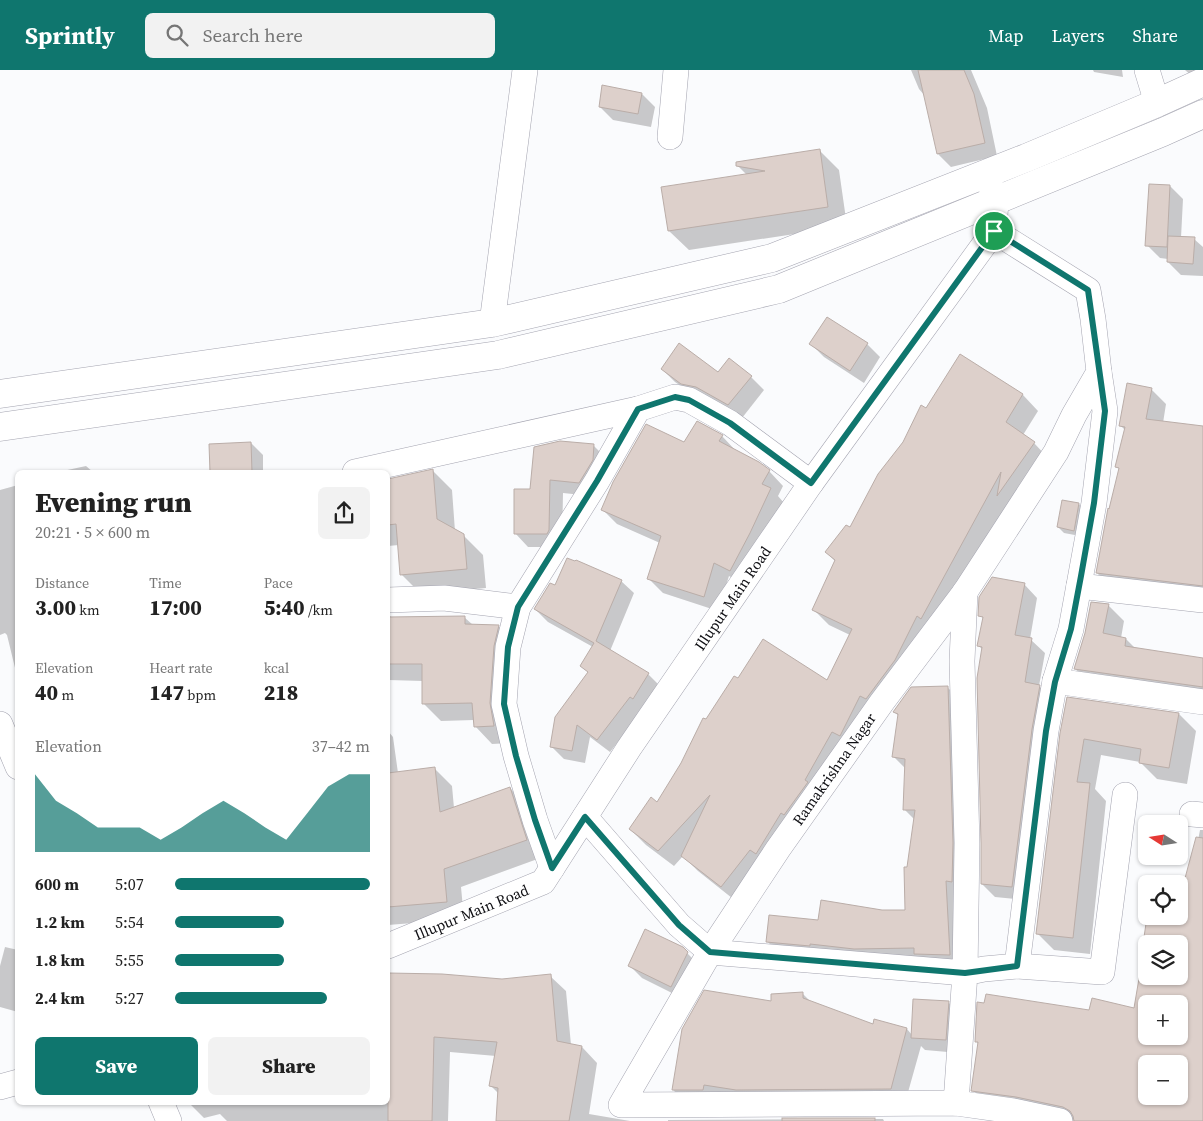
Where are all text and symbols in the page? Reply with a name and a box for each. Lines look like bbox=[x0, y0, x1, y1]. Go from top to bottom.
search box bbox=[145, 13, 495, 58]
text: Sprintly bbox=[25, 19, 115, 52]
icon: search bbox=[163, 21, 191, 49]
text: Search here bbox=[203, 22, 303, 48]
text: Map bbox=[988, 23, 1023, 48]
text: Layers bbox=[1051, 23, 1104, 48]
text: Share bbox=[1132, 23, 1178, 48]
pin bbox=[973, 210, 1015, 252]
icon: arrive bbox=[980, 217, 1008, 245]
text: Evening run bbox=[35, 483, 192, 521]
button: share bbox=[318, 487, 370, 539]
text: 20:21 · 5 × 600 m bbox=[35, 521, 150, 543]
street label: Illupur Main Road bbox=[689, 541, 776, 654]
text: Distance bbox=[35, 573, 89, 593]
text: Time bbox=[149, 573, 182, 593]
text: Pace bbox=[264, 573, 293, 593]
text: 3.00 bbox=[35, 593, 76, 622]
text: 17:00 bbox=[149, 593, 202, 622]
text: 5:40 bbox=[264, 593, 305, 622]
text: km bbox=[76, 600, 100, 620]
text: /km bbox=[305, 600, 333, 620]
text: Elevation bbox=[35, 658, 93, 678]
text: Heart rate bbox=[149, 658, 213, 678]
text: kcal bbox=[264, 658, 289, 678]
text: 40 bbox=[35, 678, 58, 707]
text: 147 bbox=[149, 678, 184, 707]
text: 218 bbox=[264, 678, 298, 707]
text: m bbox=[58, 685, 74, 705]
text: bpm bbox=[184, 685, 216, 705]
street label: Ramakrishna Nagar bbox=[787, 708, 881, 829]
text: Elevation bbox=[35, 735, 102, 757]
text: 37–42 m bbox=[312, 735, 370, 757]
north arrow bbox=[1138, 815, 1188, 865]
map controls bbox=[1138, 815, 1188, 1105]
text: 600 m bbox=[35, 873, 79, 895]
text: 5:07 bbox=[115, 873, 144, 895]
button: locate bbox=[1138, 875, 1188, 925]
street label: Illupur Main Road bbox=[411, 878, 532, 945]
text: 1.2 km bbox=[35, 911, 85, 933]
text: 5:54 bbox=[115, 911, 144, 933]
button: layers bbox=[1138, 935, 1188, 985]
text: 1.8 km bbox=[35, 949, 85, 971]
text: 5:55 bbox=[115, 949, 144, 971]
text: 2.4 km bbox=[35, 987, 85, 1009]
text: 5:27 bbox=[115, 987, 144, 1009]
button: + bbox=[1138, 995, 1188, 1045]
button: Save bbox=[35, 1037, 198, 1095]
button: Share bbox=[208, 1037, 370, 1095]
button: − bbox=[1138, 1055, 1188, 1105]

